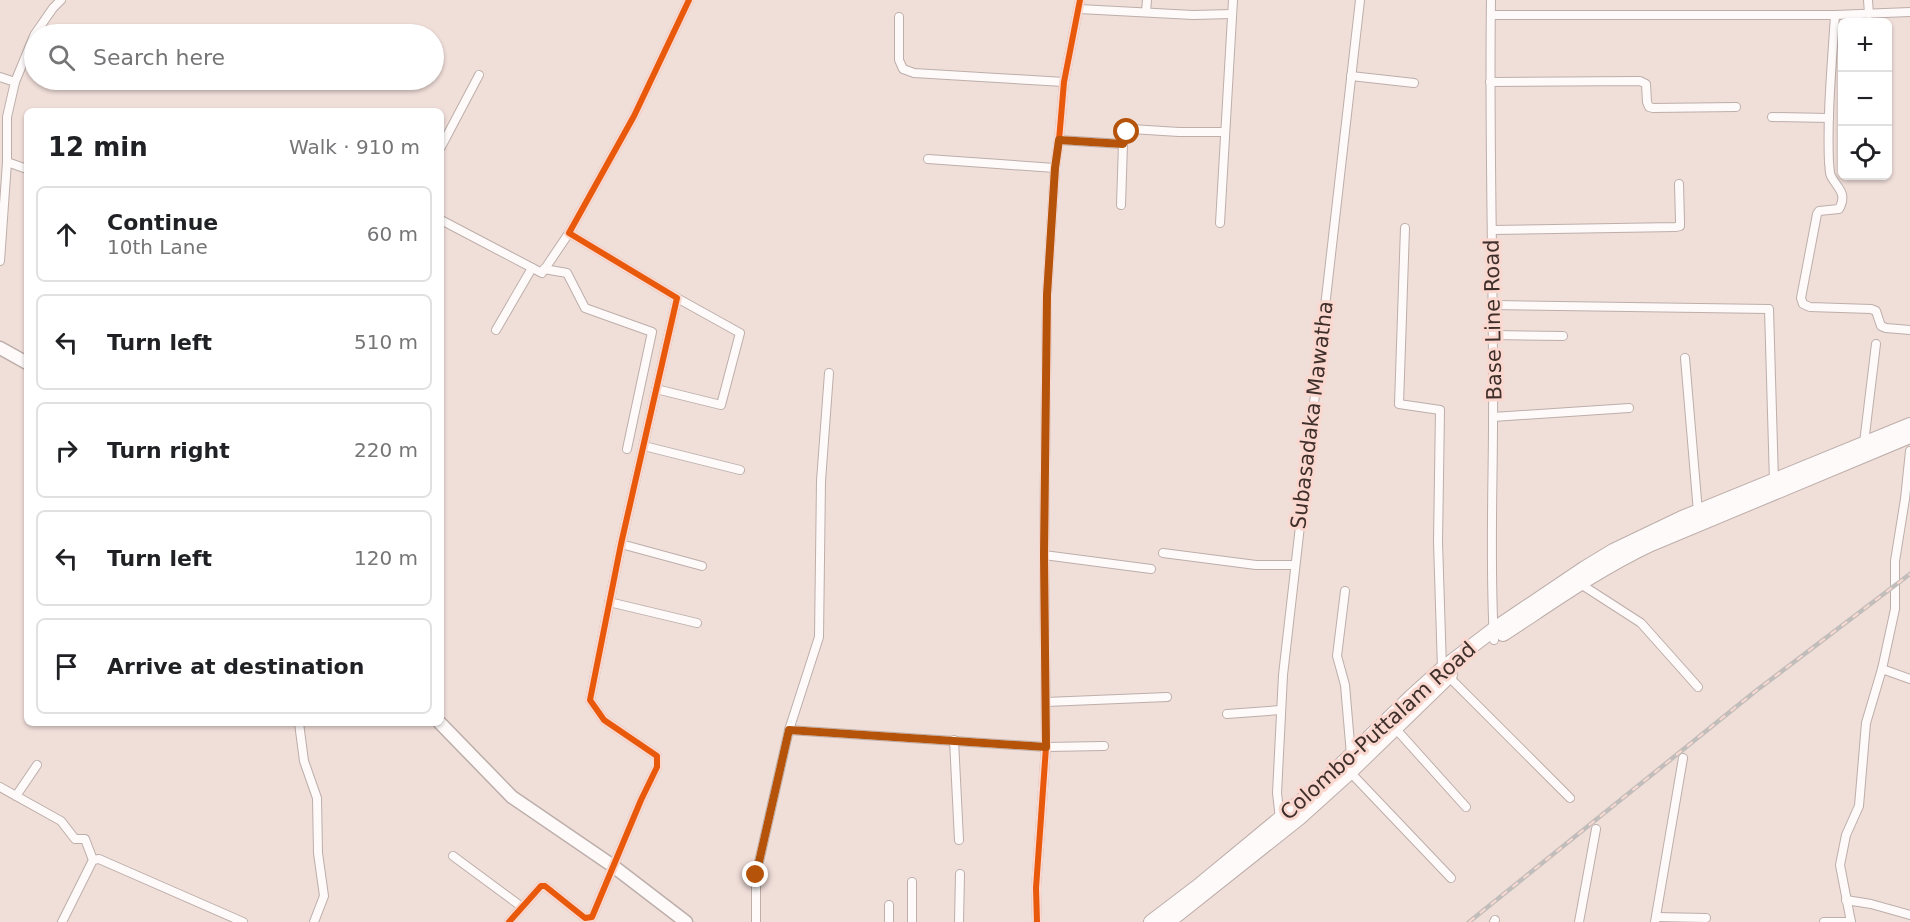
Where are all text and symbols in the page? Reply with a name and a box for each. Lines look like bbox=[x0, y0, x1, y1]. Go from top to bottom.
map controls bbox=[1838, 18, 1892, 180]
button: + bbox=[1838, 18, 1892, 72]
search box bbox=[24, 24, 444, 90]
icon: search bbox=[45, 41, 78, 74]
text: Search here bbox=[93, 45, 225, 70]
button: − bbox=[1838, 72, 1892, 126]
route start bbox=[1113, 118, 1139, 144]
button: locate bbox=[1838, 126, 1892, 180]
text: 12 min bbox=[48, 132, 148, 162]
text: Walk · 910 m bbox=[289, 135, 420, 159]
text: Continue bbox=[107, 210, 218, 235]
icon: ahead bbox=[50, 218, 83, 251]
text: 60 m bbox=[367, 222, 418, 246]
text: 10th Lane bbox=[107, 235, 208, 259]
street label: Base Line Road bbox=[1480, 239, 1506, 401]
street label: Subasadaka Mawatha bbox=[1286, 300, 1338, 530]
icon: left bbox=[50, 326, 83, 359]
text: Turn left bbox=[107, 330, 212, 355]
text: 510 m bbox=[354, 330, 418, 354]
icon: right bbox=[50, 434, 83, 467]
text: Turn right bbox=[107, 438, 230, 463]
text: 220 m bbox=[354, 438, 418, 462]
icon: left bbox=[50, 542, 83, 575]
text: Turn left bbox=[107, 546, 212, 571]
text: 120 m bbox=[354, 546, 418, 570]
street label: Colombo-Puttalam Road bbox=[1275, 637, 1481, 825]
icon: arrive bbox=[50, 650, 83, 683]
text: Arrive at destination bbox=[107, 654, 364, 679]
route end bbox=[742, 861, 768, 887]

